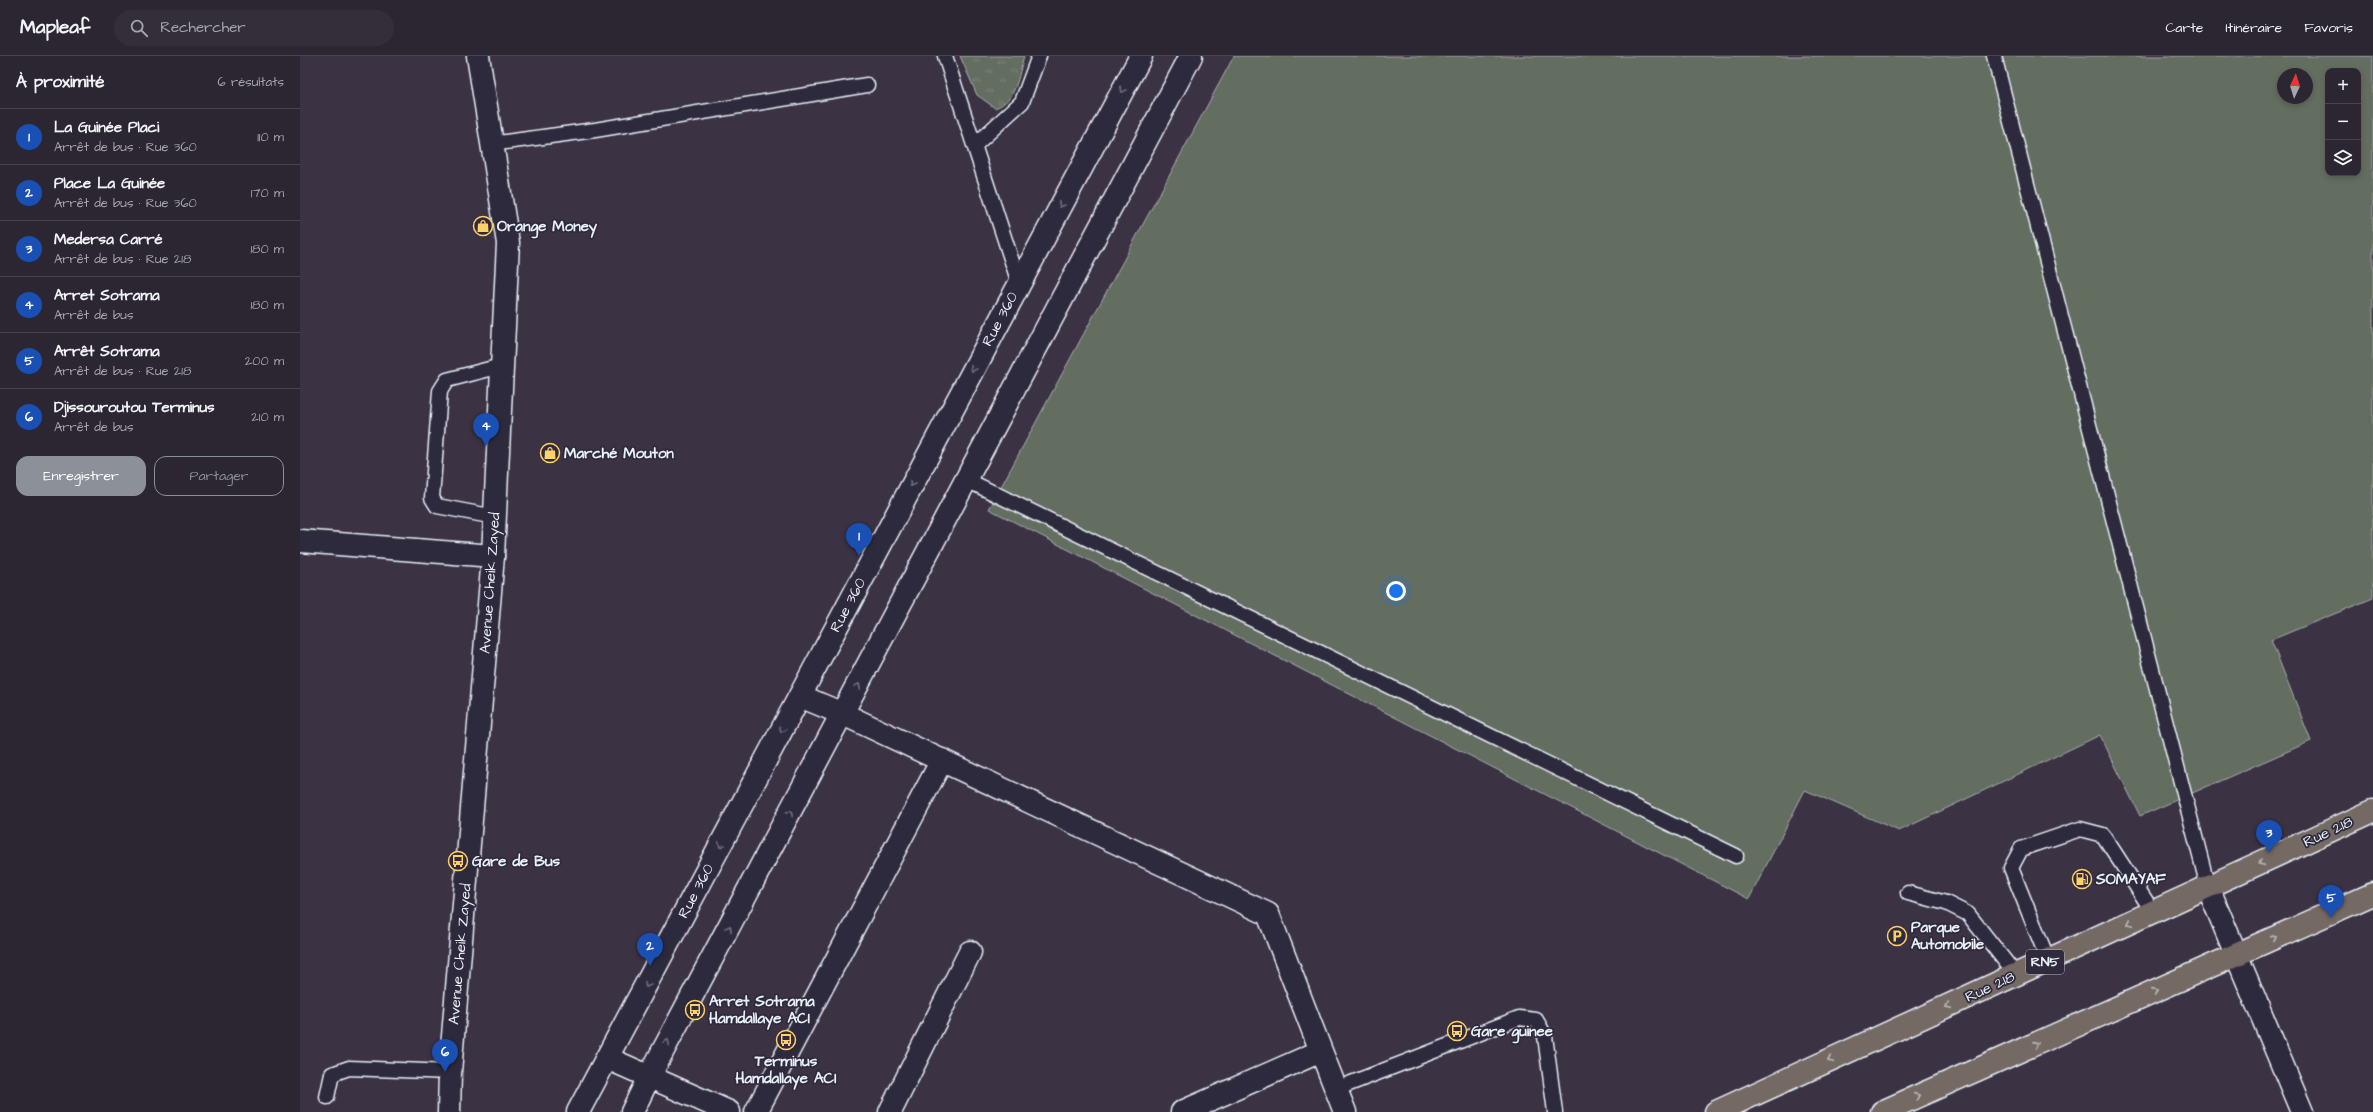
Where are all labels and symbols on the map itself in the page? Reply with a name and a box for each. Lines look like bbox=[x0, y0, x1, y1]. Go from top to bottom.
north arrow bbox=[2277, 68, 2313, 104]
one-way arrow bbox=[1120, 86, 1128, 93]
one-way arrow bbox=[1058, 201, 1066, 208]
shop icon: Orange Money bbox=[472, 215, 494, 237]
place label: Orange Money bbox=[497, 216, 598, 239]
street label: Rue 360 bbox=[977, 288, 1023, 350]
one-way arrow bbox=[971, 364, 978, 372]
pin: 4 bbox=[473, 413, 499, 446]
shop icon: Marché Mouton bbox=[539, 442, 561, 464]
place label: Marché Mouton bbox=[564, 443, 674, 464]
one-way arrow bbox=[910, 479, 917, 487]
street label: Avenue Cheik Zayed bbox=[475, 511, 506, 655]
pin: 1 bbox=[846, 523, 872, 556]
street label: Rue 360 bbox=[825, 574, 871, 636]
your location bbox=[1386, 581, 1406, 601]
one-way arrow bbox=[853, 683, 861, 690]
one-way arrow bbox=[779, 726, 786, 733]
one-way arrow bbox=[785, 810, 793, 817]
street label: Rue 218 bbox=[2300, 811, 2357, 853]
pin: 3 bbox=[2256, 820, 2282, 853]
one-way arrow bbox=[718, 841, 725, 848]
bus stop icon: Gare de Bus bbox=[447, 850, 469, 872]
place label: Gare de Bus bbox=[472, 851, 561, 872]
one-way arrow bbox=[2258, 858, 2265, 866]
street label: Rue 360 bbox=[673, 860, 719, 922]
fuel station icon: SOMAYAF bbox=[2071, 868, 2093, 890]
place label: SOMAYAF bbox=[2095, 869, 2166, 890]
street label: Avenue Cheik Zayed bbox=[443, 882, 478, 1026]
pin: 5 bbox=[2318, 885, 2344, 918]
place label: Parque Automobile bbox=[1911, 917, 1984, 955]
one-way arrow bbox=[2127, 918, 2135, 926]
one-way arrow bbox=[724, 925, 731, 932]
parking icon: Parque Automobile bbox=[1886, 925, 1908, 947]
pin: 2 bbox=[637, 933, 663, 966]
one-way arrow bbox=[2270, 935, 2277, 943]
road number: RN5 bbox=[2026, 950, 2064, 974]
street label: Rue 218 bbox=[1962, 966, 2019, 1008]
one-way arrow bbox=[644, 980, 651, 988]
one-way arrow bbox=[2151, 988, 2159, 996]
place label: Arret Sotrama Hamdallaye ACI bbox=[709, 991, 815, 1030]
bus stop icon: Arret Sotrama Hamdallaye ACI bbox=[684, 999, 706, 1021]
one-way arrow bbox=[1945, 1001, 1953, 1009]
bus stop icon: Gare guinee bbox=[1446, 1020, 1468, 1042]
place label: Gare guinee bbox=[1471, 1021, 1553, 1044]
bus stop icon: Terminus Hamdallaye ACI bbox=[775, 1029, 797, 1051]
pin: 6 bbox=[432, 1039, 458, 1072]
one-way arrow bbox=[662, 1039, 670, 1046]
one-way arrow bbox=[2033, 1040, 2040, 1048]
place label: Terminus Hamdallaye ACI bbox=[736, 1051, 836, 1090]
one-way arrow bbox=[1827, 1055, 1834, 1063]
one-way arrow bbox=[1913, 1093, 1921, 1101]

